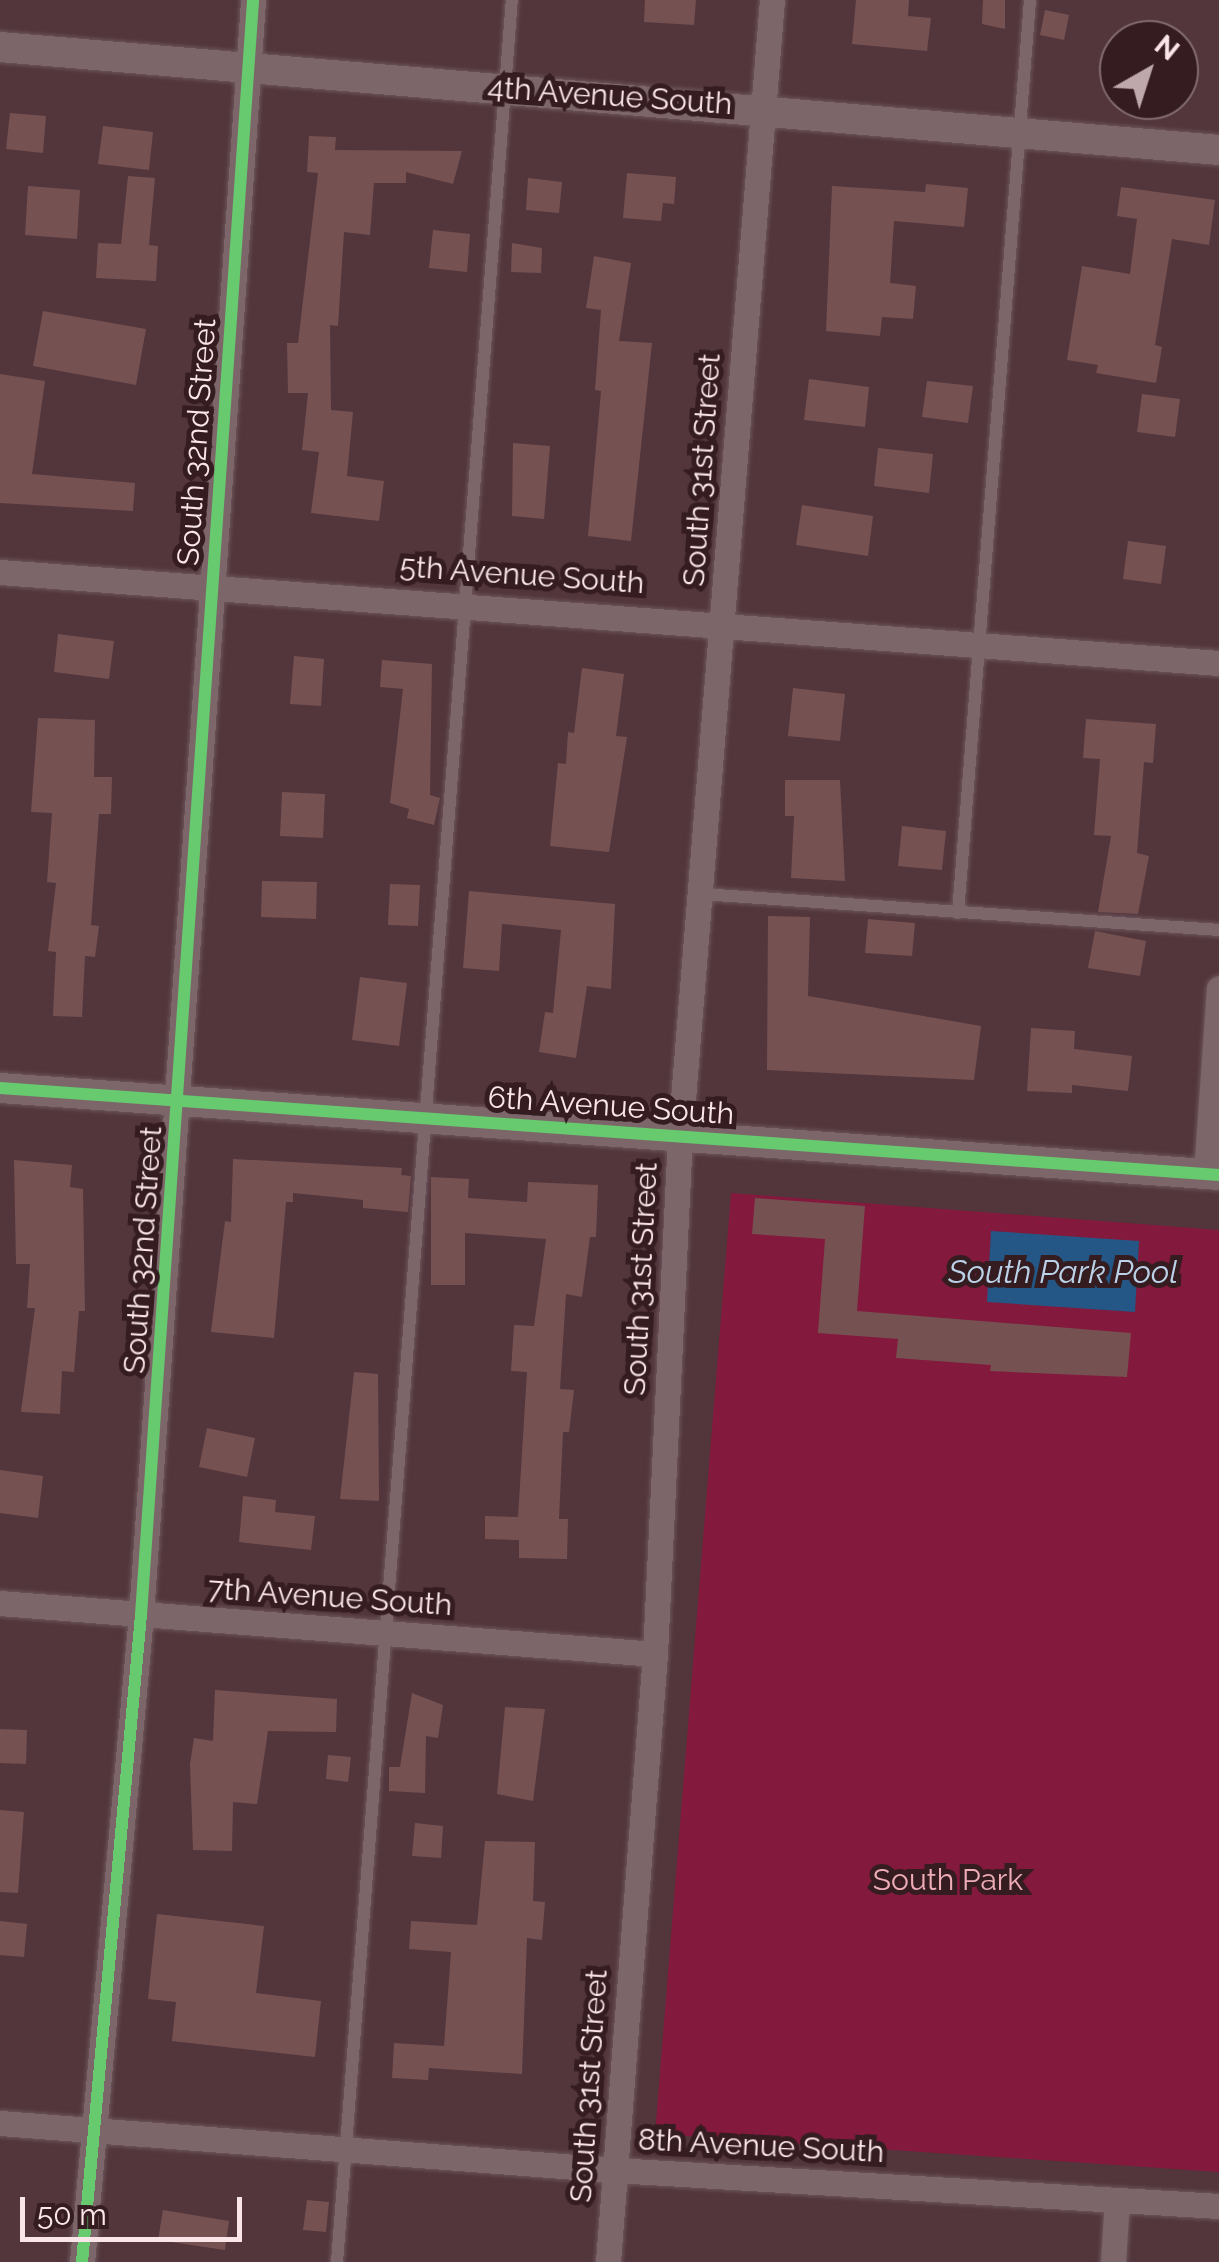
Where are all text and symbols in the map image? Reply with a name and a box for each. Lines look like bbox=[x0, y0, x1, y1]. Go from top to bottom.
north arrow bbox=[1099, 20, 1199, 120]
text: N bbox=[1148, 28, 1186, 67]
street label: 4th Avenue South bbox=[486, 69, 734, 123]
street label: South 32nd Street bbox=[170, 317, 224, 567]
street label: South 31st Street bbox=[676, 352, 728, 588]
street label: 5th Avenue South bbox=[398, 548, 646, 602]
street label: 6th Avenue South bbox=[486, 1079, 736, 1133]
street label: South 32nd Street bbox=[116, 1125, 170, 1375]
street label: South 31st Street bbox=[617, 1162, 665, 1396]
water label: South Park Pool bbox=[948, 1253, 1178, 1291]
street label: 7th Avenue South bbox=[206, 1570, 454, 1624]
park label: South Park bbox=[873, 1862, 1023, 1898]
street label: South 31st Street bbox=[563, 1968, 615, 2204]
street label: 8th Avenue South bbox=[637, 2122, 885, 2170]
scale bar bbox=[25, 2177, 248, 2239]
text: 50 m bbox=[37, 2197, 107, 2232]

